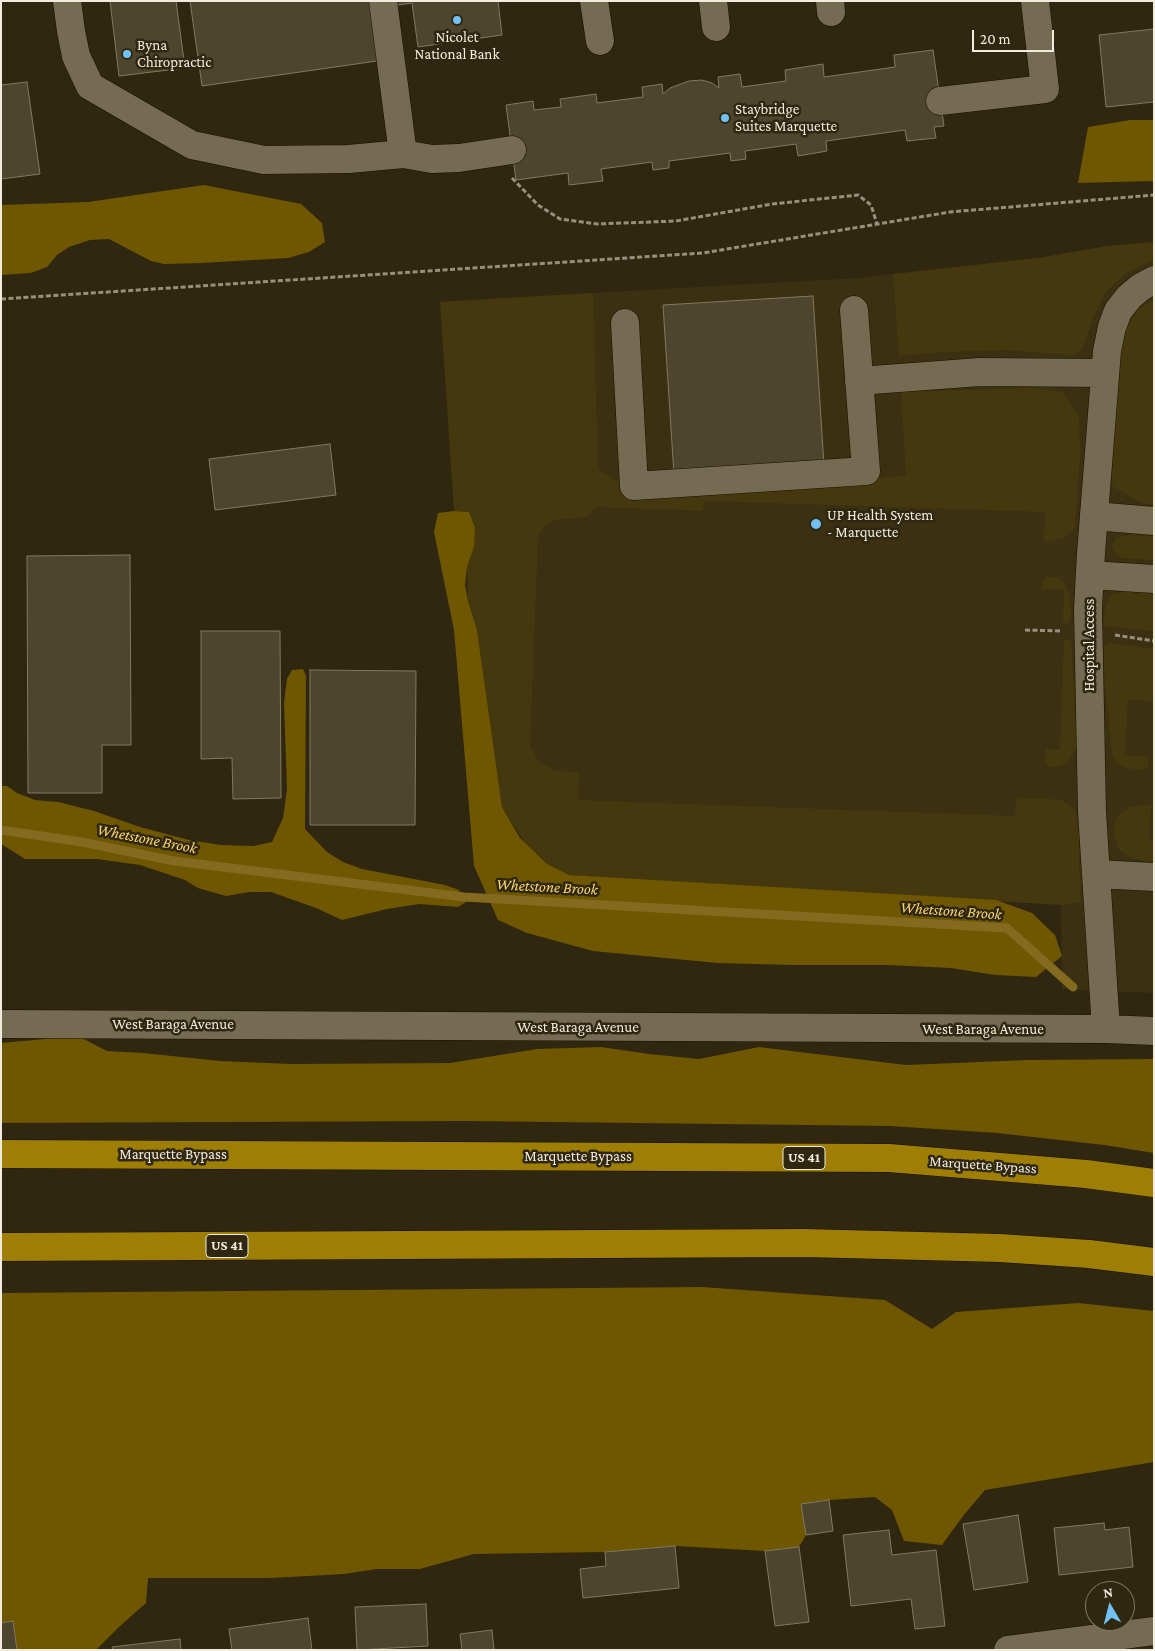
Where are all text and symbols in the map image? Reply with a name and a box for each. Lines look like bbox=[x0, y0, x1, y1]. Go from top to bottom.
marker: Nicolet National Bank bbox=[451, 14, 463, 26]
scale bar bbox=[975, 20, 1058, 52]
place label: Nicolet National Bank bbox=[414, 28, 500, 63]
text: 20 m bbox=[980, 31, 1011, 47]
place label: Byna Chiropractic bbox=[137, 36, 211, 71]
marker: Byna Chiropractic bbox=[121, 48, 133, 60]
place label: Staybridge Suites Marquette bbox=[735, 100, 837, 135]
marker: Staybridge Suites Marquette bbox=[719, 112, 731, 124]
place label: UP Health System - Marquette bbox=[827, 506, 933, 541]
marker: UP Health System - Marquette bbox=[809, 517, 823, 531]
street label: Hospital Access bbox=[1080, 599, 1098, 691]
water label: Whetstone Brook bbox=[95, 820, 199, 858]
water label: Whetstone Brook bbox=[496, 875, 598, 899]
water label: Whetstone Brook bbox=[900, 898, 1002, 924]
street label: West Baraga Avenue bbox=[112, 1015, 234, 1033]
street label: West Baraga Avenue bbox=[517, 1018, 639, 1036]
street label: West Baraga Avenue bbox=[922, 1020, 1044, 1038]
street label: Marquette Bypass bbox=[119, 1145, 227, 1163]
road number: US 41 bbox=[783, 1146, 825, 1170]
street label: Marquette Bypass bbox=[524, 1147, 632, 1165]
street label: Marquette Bypass bbox=[929, 1152, 1037, 1178]
road number: US 41 bbox=[206, 1234, 248, 1258]
north arrow bbox=[1085, 1581, 1135, 1631]
text: N bbox=[1102, 1584, 1114, 1601]

